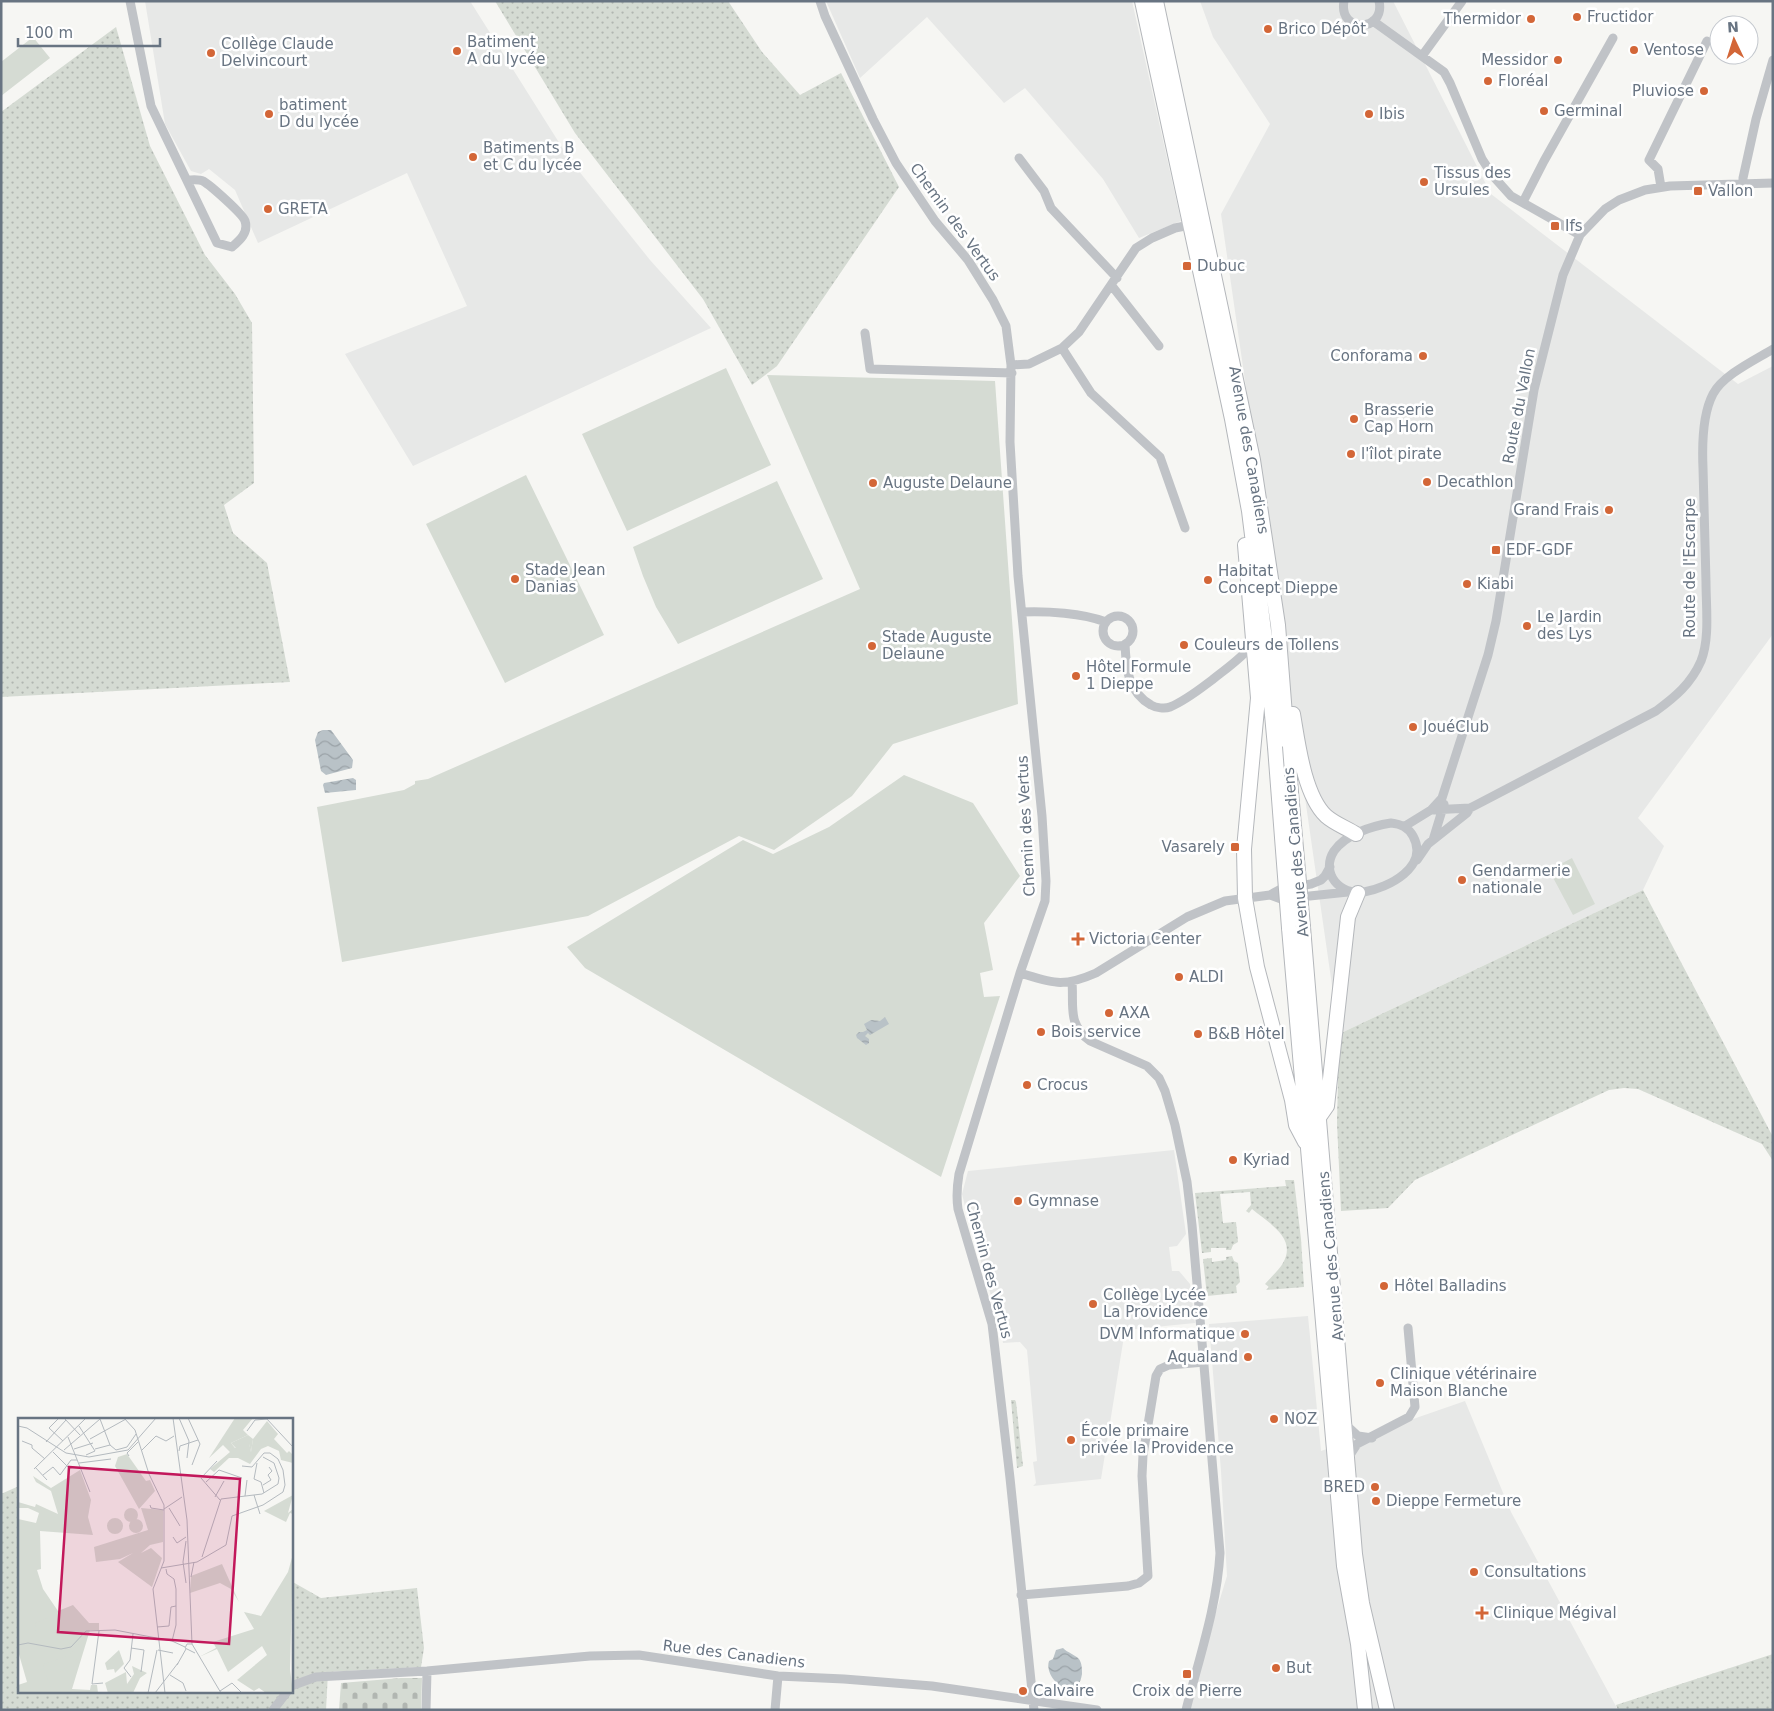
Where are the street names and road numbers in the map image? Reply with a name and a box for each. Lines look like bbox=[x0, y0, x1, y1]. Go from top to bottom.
street label: Chemin des Vertus bbox=[906, 160, 1004, 285]
street label: Route du Vallon bbox=[1499, 347, 1539, 465]
street label: Avenue des Canadiens bbox=[1225, 365, 1273, 536]
street label: Route de l'Escarpe bbox=[1681, 498, 1699, 638]
street label: Chemin des Vertus bbox=[1013, 755, 1039, 897]
street label: Avenue des Canadiens bbox=[1280, 766, 1312, 938]
street label: Avenue des Canadiens bbox=[1315, 1170, 1347, 1342]
street label: Chemin des Vertus bbox=[962, 1199, 1016, 1341]
street label: Rue des Canadiens bbox=[662, 1636, 806, 1672]

